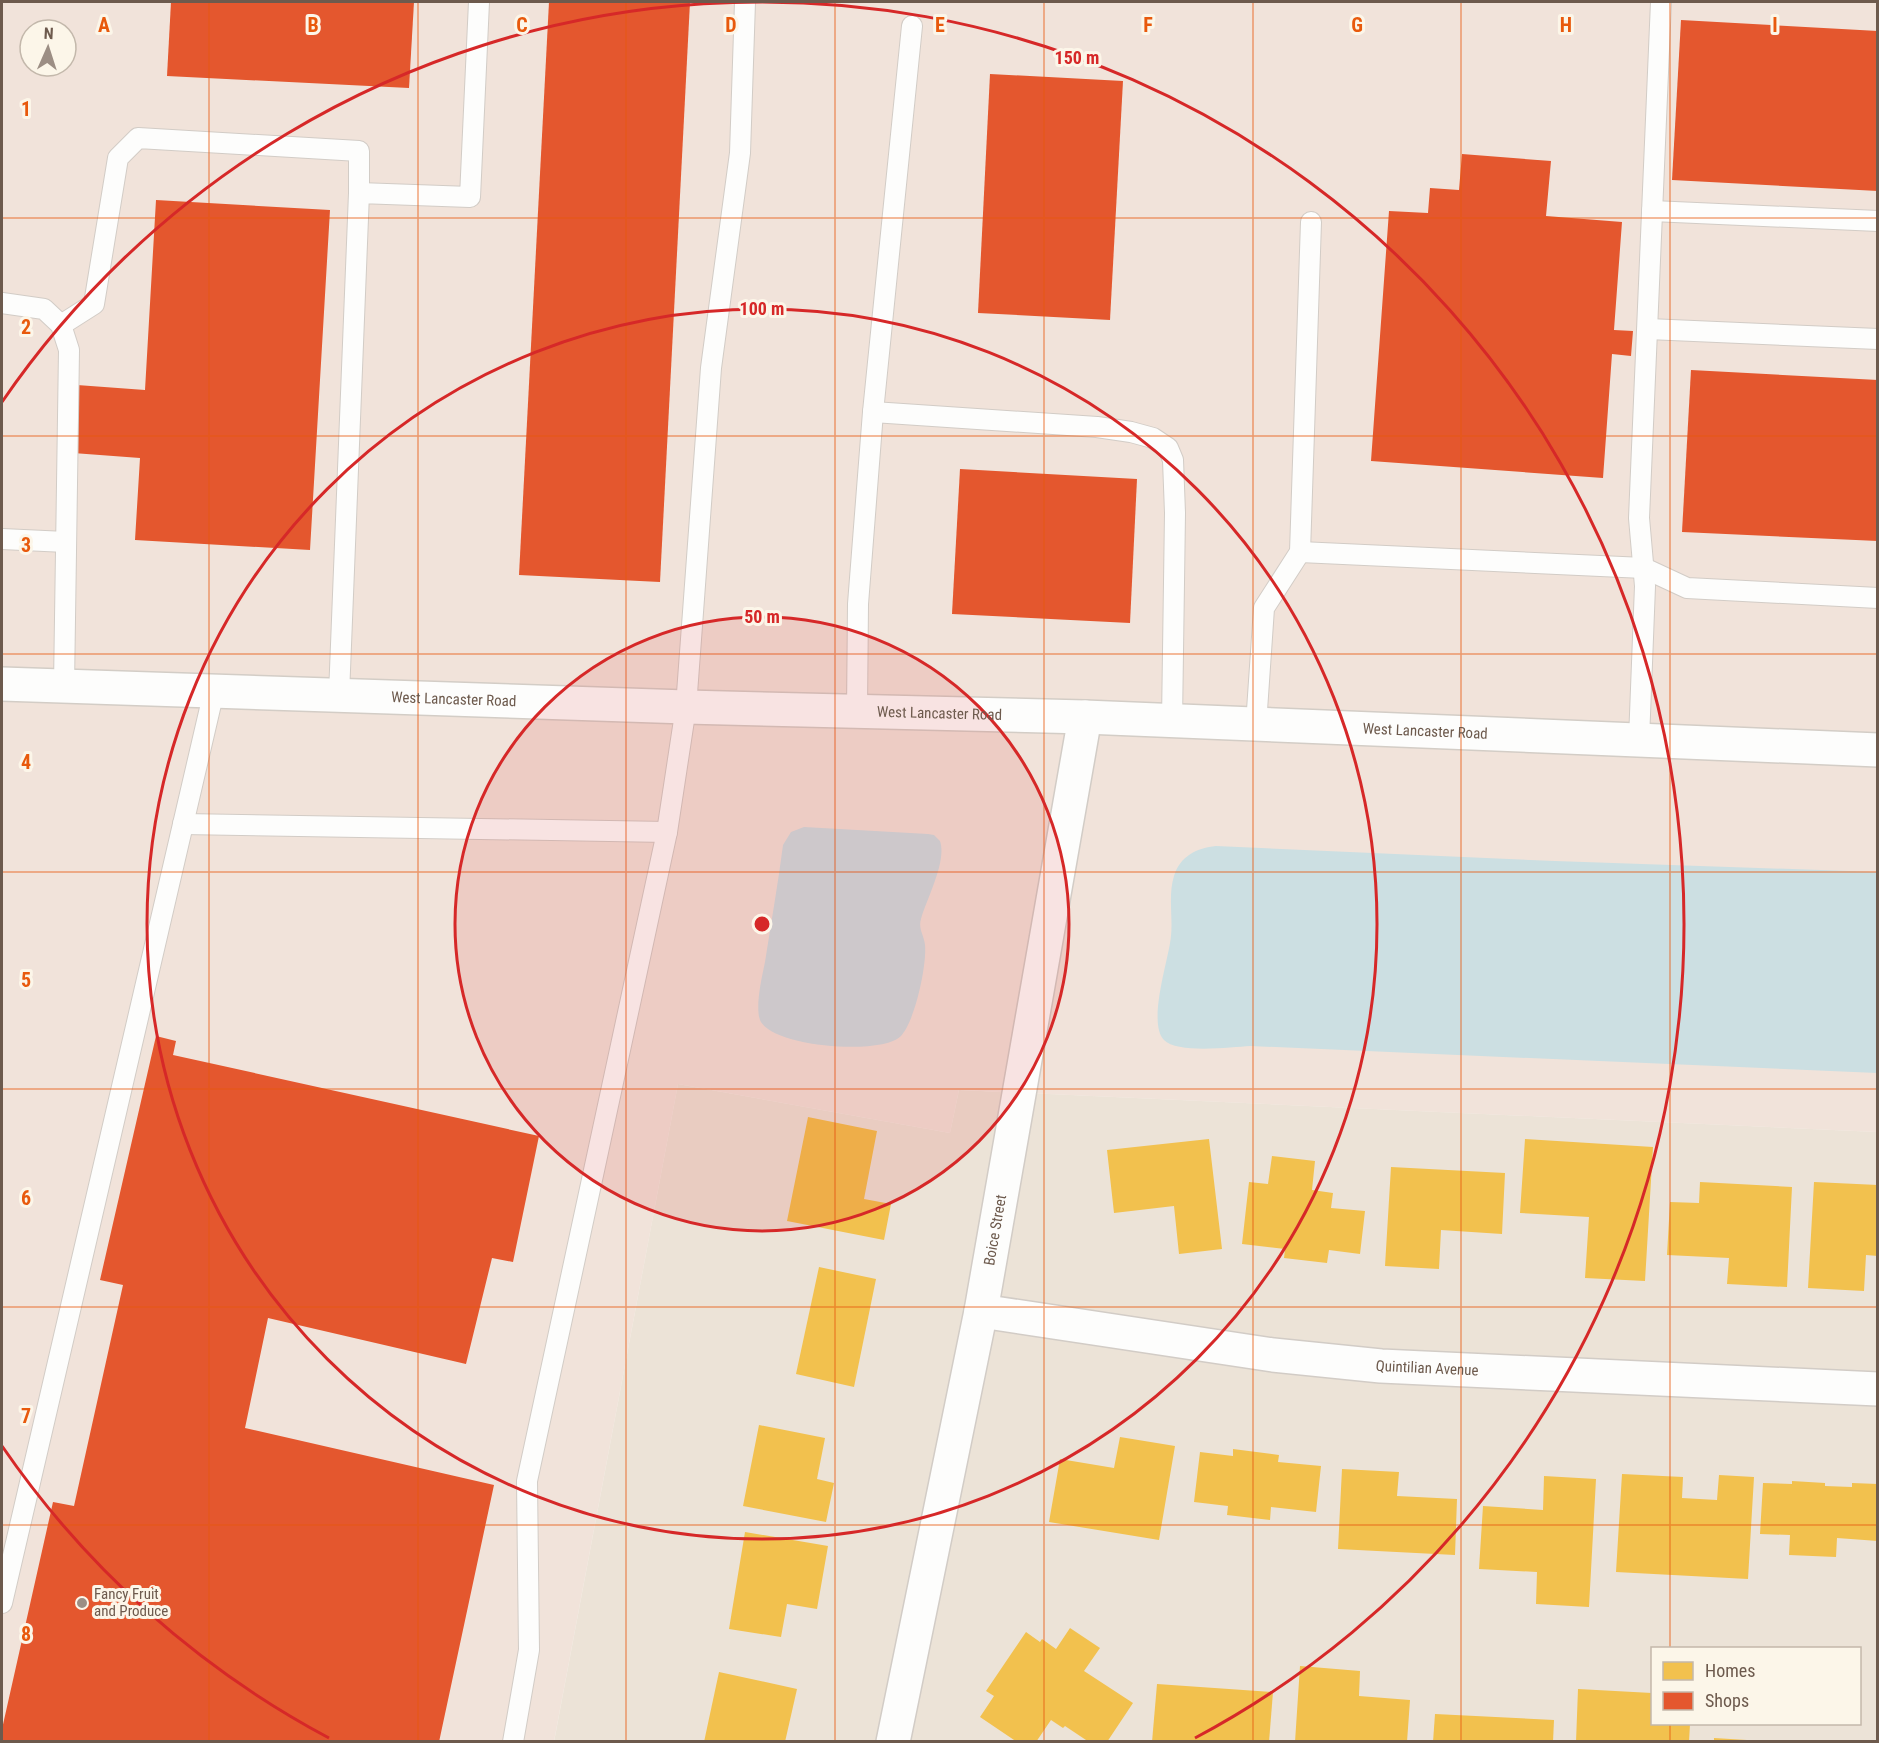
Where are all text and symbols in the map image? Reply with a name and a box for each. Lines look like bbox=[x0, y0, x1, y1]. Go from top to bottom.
text: A bbox=[98, 13, 110, 37]
text: B bbox=[307, 13, 319, 37]
text: C bbox=[516, 13, 528, 37]
text: D bbox=[725, 13, 737, 37]
text: E bbox=[935, 13, 945, 37]
text: F bbox=[1143, 13, 1153, 37]
text: G bbox=[1351, 13, 1363, 37]
text: H bbox=[1560, 13, 1572, 37]
text: I bbox=[1772, 13, 1778, 37]
north arrow bbox=[18, 18, 78, 78]
text: N bbox=[43, 24, 54, 43]
text: 150 m bbox=[1055, 47, 1099, 68]
text: 1 bbox=[21, 97, 31, 121]
text: 100 m bbox=[740, 298, 784, 319]
text: 2 bbox=[21, 315, 31, 339]
text: 3 bbox=[21, 533, 31, 557]
text: 50 m bbox=[744, 606, 780, 627]
street label: West Lancaster Road bbox=[391, 688, 517, 710]
street label: West Lancaster Road bbox=[877, 703, 1002, 724]
street label: West Lancaster Road bbox=[1362, 720, 1488, 743]
text: 4 bbox=[21, 750, 31, 774]
centre of rings bbox=[752, 914, 772, 934]
text: 5 bbox=[21, 968, 31, 992]
text: 6 bbox=[21, 1186, 31, 1210]
street label: Boice Street bbox=[980, 1193, 1010, 1267]
street label: Quintilian Avenue bbox=[1375, 1357, 1479, 1380]
text: 7 bbox=[21, 1404, 31, 1428]
place label: Fancy Fruit and Produce bbox=[94, 1585, 168, 1620]
marker: Fancy Fruit and Produce bbox=[75, 1596, 89, 1610]
text: 8 bbox=[21, 1622, 31, 1646]
legend bbox=[1651, 1647, 1861, 1725]
text: Homes bbox=[1705, 1660, 1755, 1681]
text: Shops bbox=[1705, 1690, 1749, 1711]

